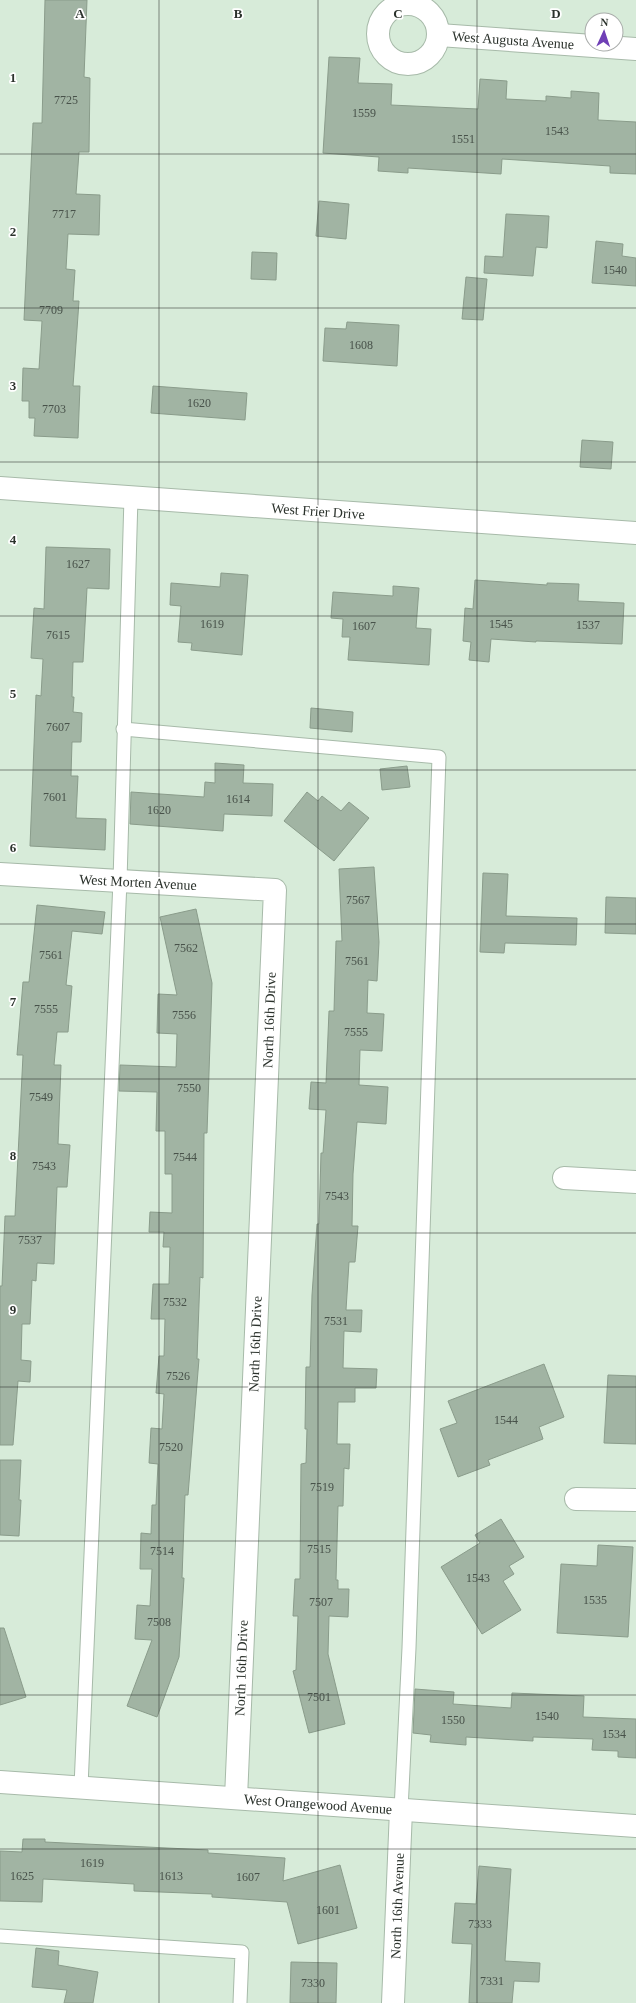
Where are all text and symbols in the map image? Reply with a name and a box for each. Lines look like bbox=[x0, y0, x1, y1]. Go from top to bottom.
text: A bbox=[75, 6, 85, 21]
text: B bbox=[234, 6, 243, 21]
text: C bbox=[393, 6, 403, 21]
text: D bbox=[551, 6, 561, 21]
north arrow bbox=[584, 12, 624, 52]
text: N bbox=[600, 16, 609, 28]
street label: West Augusta Avenue bbox=[451, 29, 574, 52]
text: 1 bbox=[10, 70, 16, 85]
house number: 7725 bbox=[54, 93, 78, 107]
house number: 1559 bbox=[352, 106, 376, 120]
house number: 1543 bbox=[545, 124, 569, 138]
house number: 1551 bbox=[451, 132, 475, 146]
house number: 7717 bbox=[52, 207, 76, 221]
text: 2 bbox=[10, 224, 16, 239]
house number: 1540 bbox=[603, 263, 627, 277]
house number: 7709 bbox=[39, 303, 63, 317]
house number: 1608 bbox=[349, 338, 373, 352]
text: 3 bbox=[10, 378, 17, 393]
house number: 1620 bbox=[187, 396, 211, 410]
house number: 7703 bbox=[42, 402, 66, 416]
street label: West Frier Drive bbox=[271, 501, 365, 522]
text: 4 bbox=[10, 532, 17, 547]
house number: 1627 bbox=[66, 557, 90, 571]
house number: 1619 bbox=[200, 617, 224, 631]
house number: 1545 bbox=[489, 617, 513, 631]
house number: 1537 bbox=[576, 618, 600, 632]
house number: 1607 bbox=[352, 619, 376, 633]
house number: 7615 bbox=[46, 628, 70, 642]
text: 5 bbox=[10, 686, 17, 701]
house number: 7607 bbox=[46, 720, 70, 734]
house number: 7601 bbox=[43, 790, 67, 804]
house number: 1614 bbox=[226, 792, 250, 806]
house number: 1620 bbox=[147, 803, 171, 817]
text: 6 bbox=[10, 840, 17, 855]
street label: West Morten Avenue bbox=[79, 872, 197, 893]
house number: 7567 bbox=[346, 893, 370, 907]
house number: 7562 bbox=[174, 941, 198, 955]
house number: 7561 bbox=[39, 948, 63, 962]
house number: 7561 bbox=[345, 954, 369, 968]
street label: North 16th Drive bbox=[260, 972, 279, 1068]
text: 7 bbox=[10, 994, 17, 1009]
house number: 7555 bbox=[34, 1002, 58, 1016]
house number: 7556 bbox=[172, 1008, 196, 1022]
house number: 7555 bbox=[344, 1025, 368, 1039]
house number: 7550 bbox=[177, 1081, 201, 1095]
house number: 7549 bbox=[29, 1090, 53, 1104]
text: 8 bbox=[10, 1148, 17, 1163]
house number: 7544 bbox=[173, 1150, 197, 1164]
house number: 7543 bbox=[32, 1159, 56, 1173]
house number: 7543 bbox=[325, 1189, 349, 1203]
house number: 7537 bbox=[18, 1233, 42, 1247]
house number: 7532 bbox=[163, 1295, 187, 1309]
street label: North 16th Drive bbox=[246, 1296, 265, 1392]
text: 9 bbox=[10, 1302, 17, 1317]
house number: 7531 bbox=[324, 1314, 348, 1328]
house number: 7526 bbox=[166, 1369, 190, 1383]
house number: 1544 bbox=[494, 1413, 518, 1427]
house number: 7520 bbox=[159, 1440, 183, 1454]
house number: 7519 bbox=[310, 1480, 334, 1494]
house number: 7515 bbox=[307, 1542, 331, 1556]
house number: 7514 bbox=[150, 1544, 174, 1558]
house number: 1543 bbox=[466, 1571, 490, 1585]
house number: 1535 bbox=[583, 1593, 607, 1607]
house number: 7507 bbox=[309, 1595, 333, 1609]
house number: 7508 bbox=[147, 1615, 171, 1629]
street label: North 16th Drive bbox=[232, 1620, 251, 1716]
house number: 7501 bbox=[307, 1690, 331, 1704]
house number: 1540 bbox=[535, 1709, 559, 1723]
house number: 1550 bbox=[441, 1713, 465, 1727]
house number: 1534 bbox=[602, 1727, 626, 1741]
street label: West Orangewood Avenue bbox=[243, 1792, 393, 1817]
street label: North 16th Avenue bbox=[388, 1853, 407, 1959]
house number: 1619 bbox=[80, 1856, 104, 1870]
house number: 1625 bbox=[10, 1869, 34, 1883]
house number: 1613 bbox=[159, 1869, 183, 1883]
house number: 1607 bbox=[236, 1870, 260, 1884]
house number: 1601 bbox=[316, 1903, 340, 1917]
house number: 7333 bbox=[468, 1917, 492, 1931]
house number: 7331 bbox=[480, 1974, 504, 1988]
house number: 7330 bbox=[301, 1976, 325, 1990]

